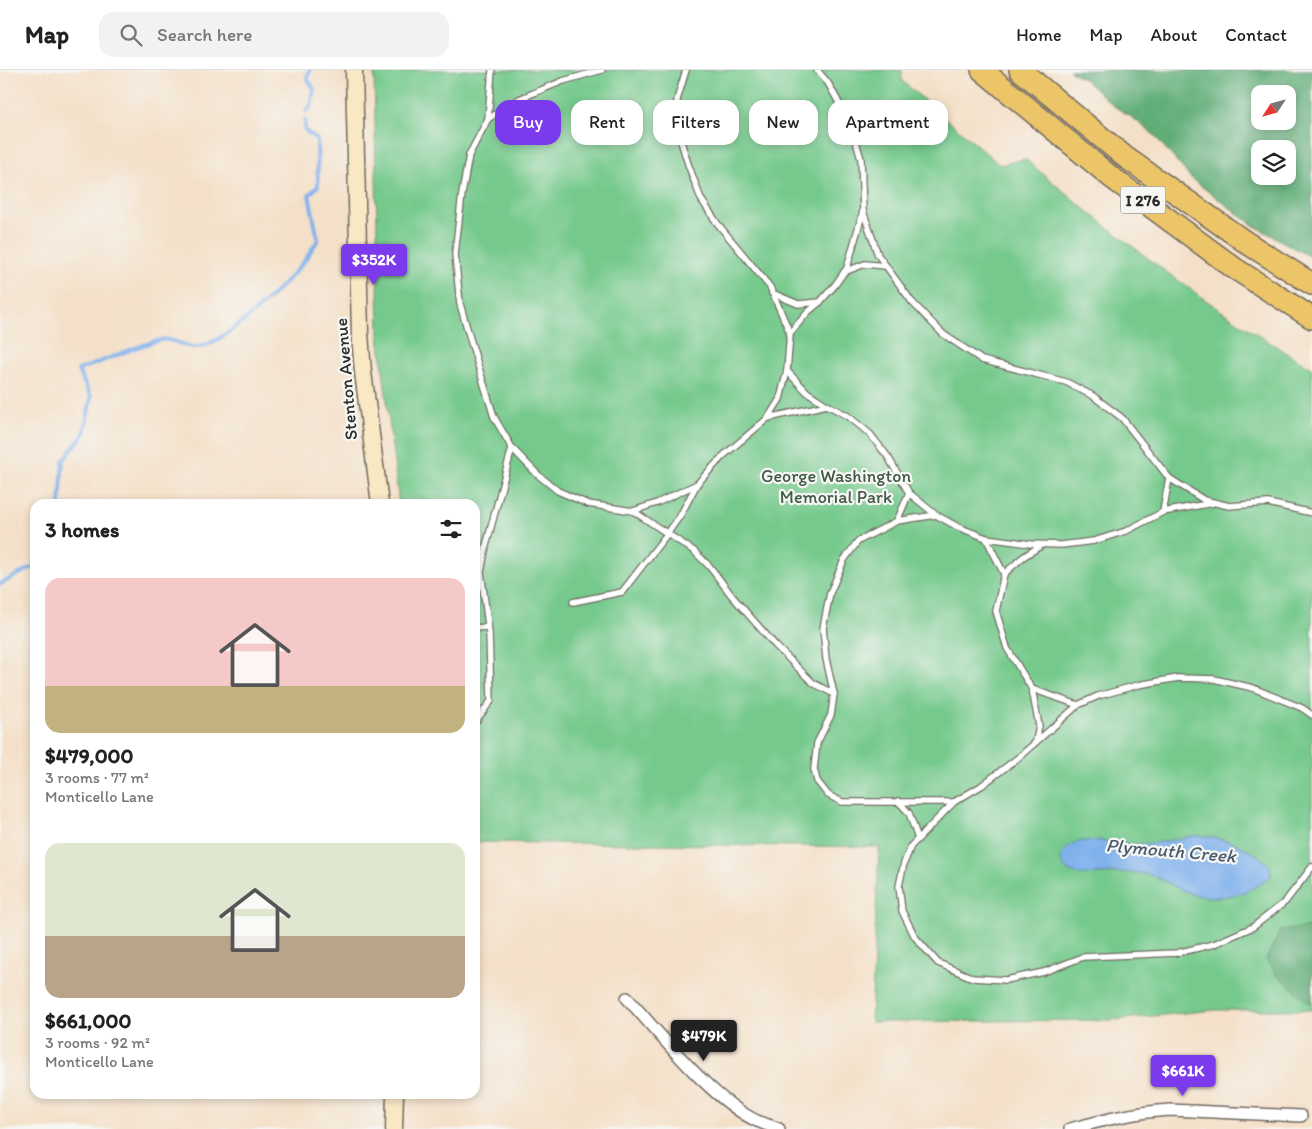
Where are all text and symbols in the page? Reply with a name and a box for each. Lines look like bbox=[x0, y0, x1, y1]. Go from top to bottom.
search box bbox=[99, 12, 449, 57]
text: Map bbox=[25, 20, 69, 49]
icon: search bbox=[117, 21, 145, 49]
text: Search here bbox=[157, 23, 252, 46]
text: Home bbox=[1016, 24, 1062, 46]
text: Map bbox=[1090, 24, 1123, 46]
text: About bbox=[1151, 24, 1197, 46]
text: Contact bbox=[1225, 24, 1287, 46]
north arrow bbox=[1251, 85, 1296, 130]
map controls bbox=[1251, 85, 1296, 185]
chip: Buy bbox=[495, 100, 561, 145]
chip: Rent bbox=[571, 100, 643, 145]
chip: Filters bbox=[653, 100, 739, 145]
chip: New bbox=[749, 100, 818, 145]
chip: Apartment bbox=[828, 100, 948, 145]
button: layers bbox=[1251, 140, 1296, 185]
road number: I 276 bbox=[1120, 186, 1166, 214]
pin: $352K bbox=[339, 244, 409, 286]
text: $352K bbox=[352, 250, 396, 269]
street label: Stenton Avenue bbox=[330, 317, 362, 441]
park label: George Washington Memorial Park bbox=[761, 465, 911, 508]
icon: filters bbox=[437, 515, 465, 543]
text: 3 homes bbox=[45, 517, 120, 542]
icon: home bbox=[210, 610, 300, 700]
text: $479,000 bbox=[45, 743, 133, 768]
text: 3 rooms · 77 m² bbox=[45, 768, 149, 787]
text: Monticello Lane bbox=[45, 787, 154, 806]
water label: Plymouth Creek bbox=[1105, 833, 1238, 868]
icon: home bbox=[210, 875, 300, 965]
text: $661,000 bbox=[45, 1008, 131, 1033]
pin: $479K bbox=[669, 1020, 739, 1062]
text: $479K bbox=[682, 1026, 726, 1045]
text: 3 rooms · 92 m² bbox=[45, 1033, 150, 1052]
text: Monticello Lane bbox=[45, 1052, 154, 1071]
pin: $661K bbox=[1148, 1054, 1218, 1097]
text: $661K bbox=[1162, 1061, 1204, 1080]

